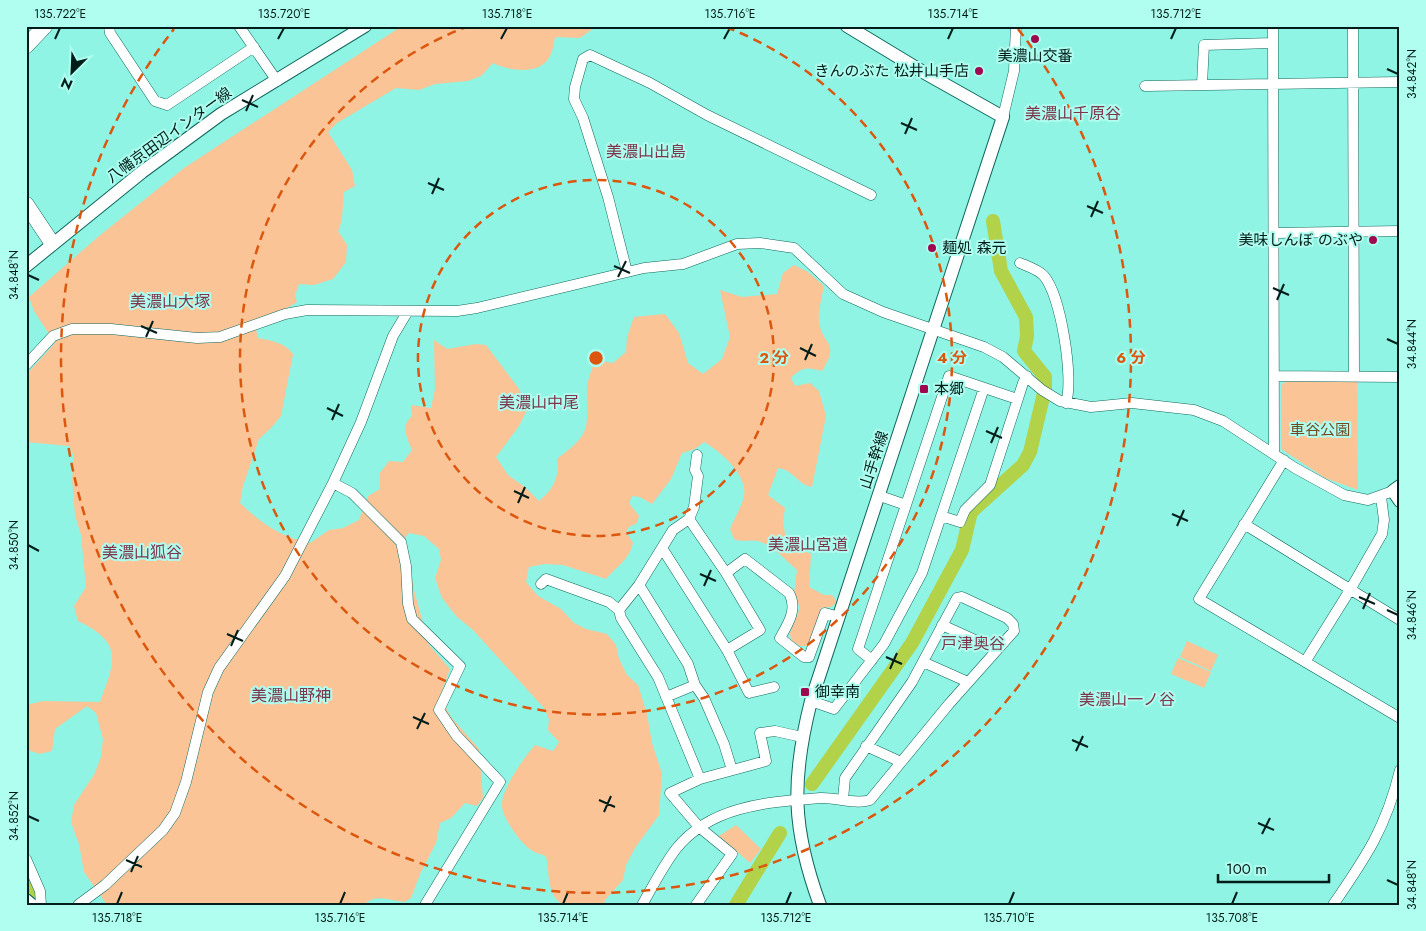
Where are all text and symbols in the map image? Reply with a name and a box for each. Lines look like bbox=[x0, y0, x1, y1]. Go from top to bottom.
text: 135.722°E bbox=[34, 5, 86, 23]
text: 135.720°E bbox=[258, 5, 310, 23]
text: 135.718°E bbox=[482, 5, 532, 23]
text: 135.716°E bbox=[705, 5, 755, 23]
text: 135.714°E bbox=[928, 5, 978, 23]
text: 135.712°E bbox=[1151, 5, 1201, 23]
marker: 美濃山交番 bbox=[1029, 33, 1041, 45]
place label: 美濃山交番 bbox=[997, 45, 1073, 67]
north arrow bbox=[48, 48, 98, 98]
text: 34.842°N bbox=[1403, 49, 1421, 99]
place label: きんのぶた 松井山手店 bbox=[814, 60, 969, 82]
marker: きんのぶた 松井山手店 bbox=[973, 65, 985, 77]
text: N bbox=[58, 72, 76, 95]
street label: 八幡京田辺インター線 bbox=[102, 82, 236, 188]
district label: 美濃山千原谷 bbox=[1025, 102, 1121, 125]
district label: 美濃山出島 bbox=[606, 140, 686, 163]
place label: 美味しんぼ のぶや bbox=[1238, 229, 1363, 251]
marker: 美味しんぼ のぶや bbox=[1367, 234, 1379, 246]
place label: 麺処 森元 bbox=[942, 237, 1007, 259]
marker: 麺処 森元 bbox=[926, 242, 938, 254]
text: 34.848°N bbox=[5, 250, 23, 300]
district label: 美濃山大塚 bbox=[130, 290, 210, 313]
text: 34.844°N bbox=[1403, 319, 1421, 369]
text: 2 分 bbox=[759, 347, 789, 369]
text: 4 分 bbox=[937, 347, 967, 369]
text: 6 分 bbox=[1116, 347, 1146, 369]
centre of rings bbox=[587, 349, 605, 367]
place label: 本郷 bbox=[934, 378, 964, 400]
marker: 本郷 bbox=[918, 383, 930, 395]
district label: 美濃山中尾 bbox=[499, 391, 579, 414]
park label: 車谷公園 bbox=[1290, 419, 1350, 441]
street label: 山手幹線 bbox=[854, 428, 894, 492]
text: 34.850°N bbox=[5, 520, 23, 570]
district label: 美濃山宮道 bbox=[768, 533, 848, 556]
district label: 美濃山狐谷 bbox=[102, 541, 182, 564]
text: 34.846°N bbox=[1403, 590, 1421, 640]
district label: 戸津奥谷 bbox=[941, 632, 1005, 655]
place label: 御幸南 bbox=[815, 681, 860, 703]
district label: 美濃山野神 bbox=[251, 684, 331, 707]
marker: 御幸南 bbox=[799, 686, 811, 698]
district label: 美濃山一ノ谷 bbox=[1079, 688, 1175, 711]
text: 34.852°N bbox=[5, 791, 23, 841]
scale bar bbox=[1218, 851, 1330, 883]
text: 100 m bbox=[1226, 858, 1267, 880]
text: 34.848°N bbox=[1403, 860, 1421, 910]
text: 135.718°E bbox=[92, 909, 142, 927]
text: 135.716°E bbox=[315, 909, 365, 927]
text: 135.714°E bbox=[538, 909, 588, 927]
text: 135.712°E bbox=[761, 909, 811, 927]
text: 135.710°E bbox=[983, 909, 1035, 927]
text: 135.708°E bbox=[1206, 909, 1258, 927]

